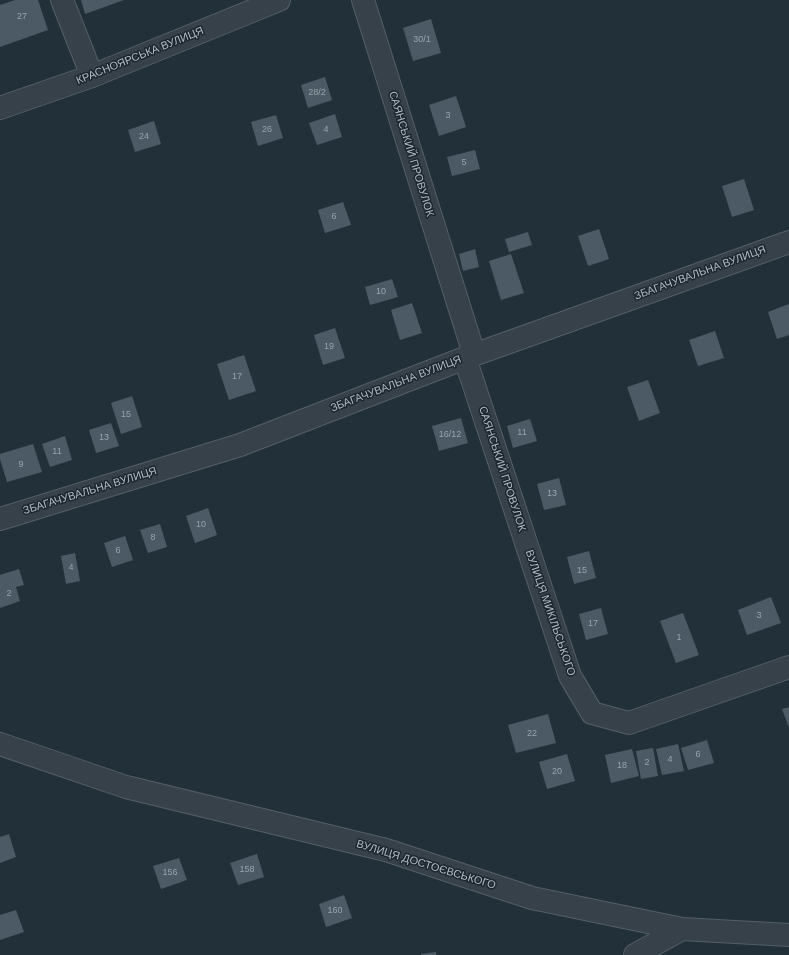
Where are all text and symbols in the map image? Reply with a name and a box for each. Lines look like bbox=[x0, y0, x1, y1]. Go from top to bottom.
house number: 27 bbox=[17, 12, 27, 22]
street label: КРАСНОЯРСЬКА ВУЛИЦЯ bbox=[74, 24, 206, 88]
house number: 30/1 bbox=[413, 35, 431, 45]
house number: 28/2 bbox=[308, 88, 326, 98]
street label: САЯНСЬКИЙ ПРОВУЛОК bbox=[386, 90, 436, 218]
house number: 3 bbox=[445, 111, 451, 121]
house number: 26 bbox=[262, 125, 272, 135]
house number: 4 bbox=[323, 125, 329, 135]
house number: 24 bbox=[139, 132, 149, 142]
house number: 5 bbox=[461, 158, 467, 168]
house number: 6 bbox=[331, 212, 337, 222]
street label: ЗБАГАЧУВАЛЬНА ВУЛИЦЯ bbox=[632, 243, 768, 303]
house number: 10 bbox=[376, 287, 386, 297]
house number: 19 bbox=[324, 342, 334, 352]
street label: ЗБАГАЧУВАЛЬНА ВУЛИЦЯ bbox=[329, 353, 463, 415]
house number: 17 bbox=[232, 372, 242, 382]
street label: САЯНСЬКИЙ ПРОВУЛОК bbox=[476, 405, 528, 533]
house number: 15 bbox=[121, 410, 131, 420]
house number: 11 bbox=[517, 428, 527, 438]
house number: 16/12 bbox=[439, 430, 461, 440]
house number: 13 bbox=[99, 433, 109, 443]
house number: 11 bbox=[52, 447, 62, 457]
house number: 9 bbox=[18, 460, 24, 470]
street label: ЗБАГАЧУВАЛЬНА ВУЛИЦЯ bbox=[22, 464, 158, 518]
house number: 13 bbox=[547, 489, 557, 499]
house number: 10 bbox=[196, 520, 206, 530]
house number: 8 bbox=[150, 533, 156, 543]
house number: 6 bbox=[115, 546, 121, 556]
street label: ВУЛИЦЯ МИКІЛЬСЬКОГО bbox=[522, 548, 578, 678]
house number: 4 bbox=[68, 563, 74, 573]
house number: 15 bbox=[577, 566, 587, 576]
house number: 2 bbox=[6, 589, 12, 599]
house number: 3 bbox=[756, 611, 762, 621]
house number: 17 bbox=[588, 619, 598, 629]
house number: 1 bbox=[676, 633, 682, 643]
house number: 22 bbox=[527, 729, 537, 739]
house number: 6 bbox=[695, 750, 701, 760]
house number: 4 bbox=[667, 755, 673, 765]
house number: 2 bbox=[644, 758, 650, 768]
house number: 18 bbox=[617, 761, 627, 771]
house number: 20 bbox=[552, 767, 562, 777]
street label: ВУЛИЦЯ ДОСТОЄВСЬКОГО bbox=[355, 837, 497, 893]
house number: 158 bbox=[239, 865, 255, 875]
house number: 156 bbox=[162, 868, 178, 878]
house number: 160 bbox=[327, 906, 343, 916]

